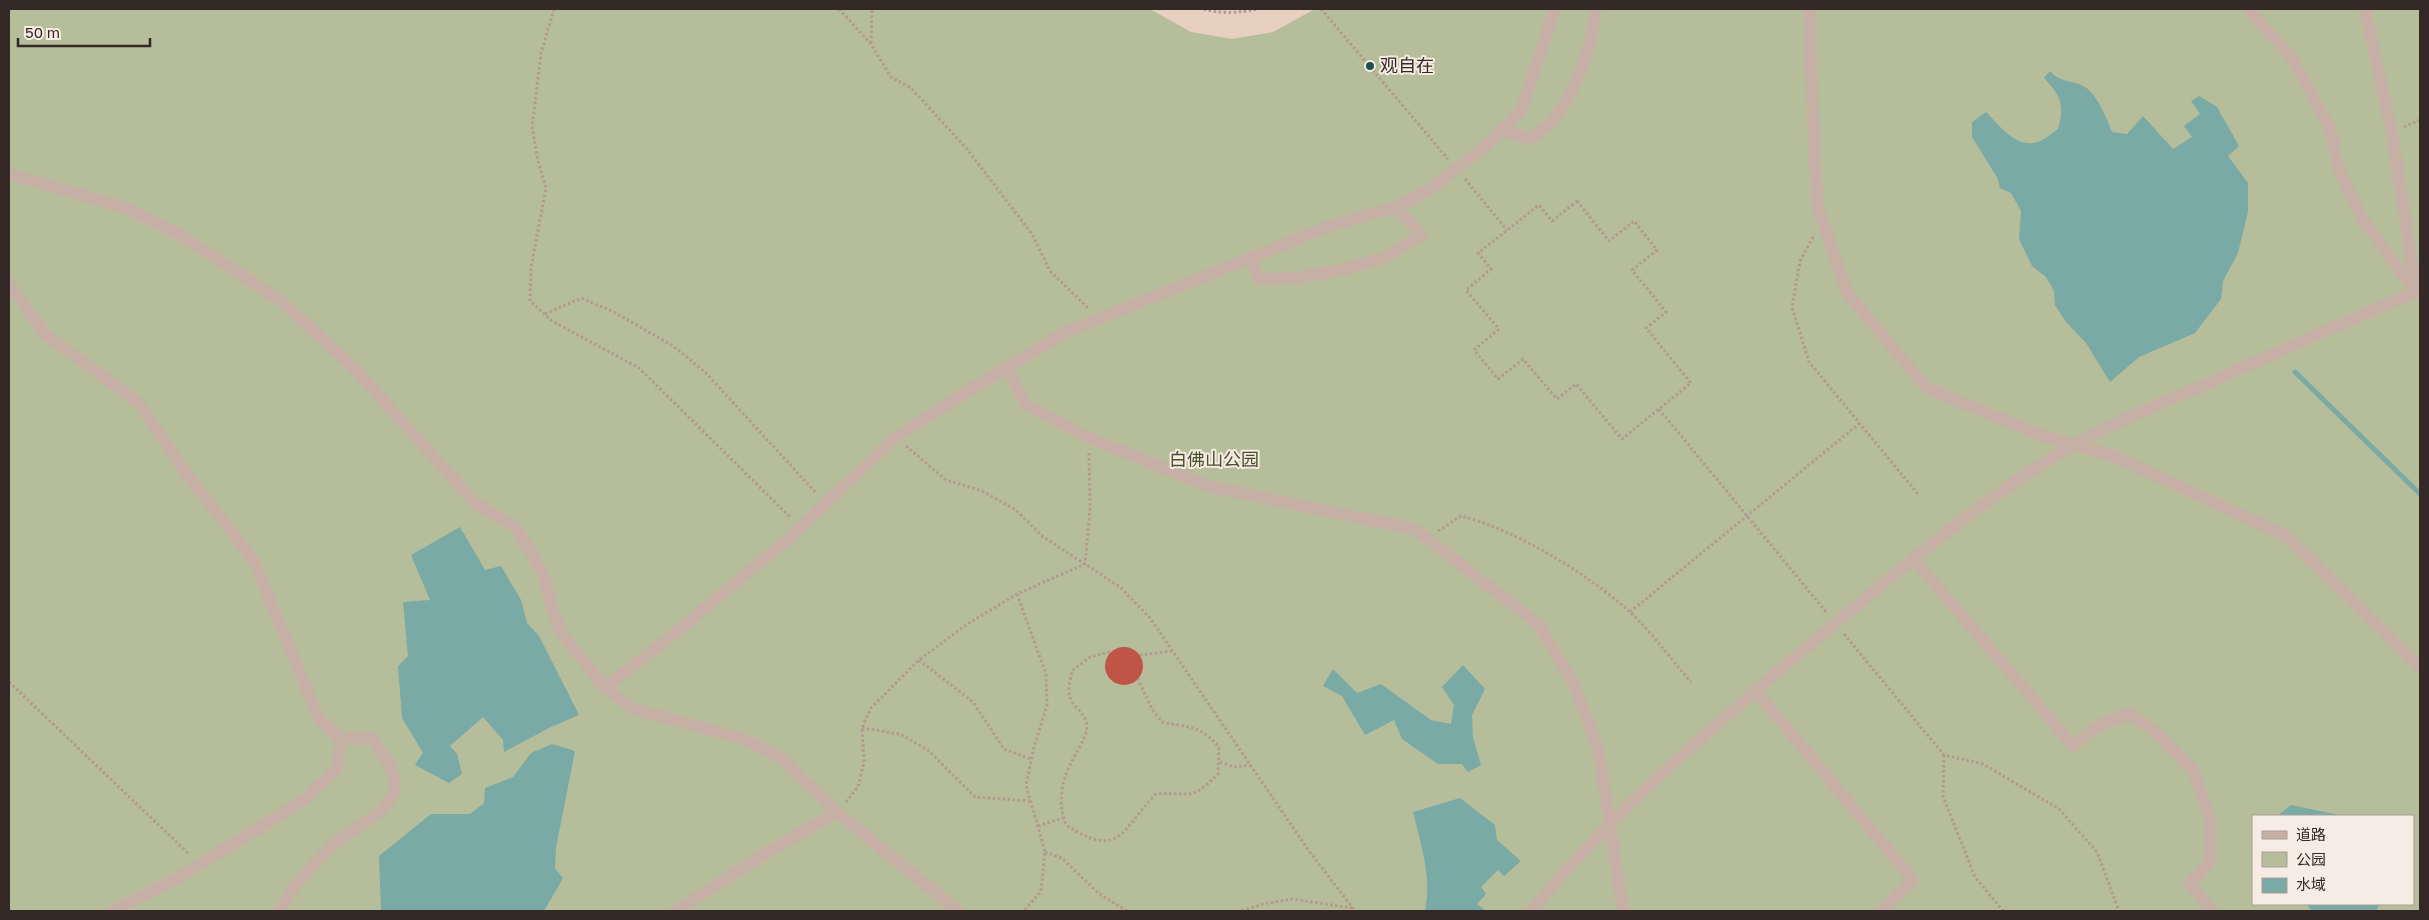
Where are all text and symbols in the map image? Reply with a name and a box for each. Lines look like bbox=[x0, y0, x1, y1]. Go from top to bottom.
scale bar bbox=[18, 15, 150, 47]
text: 50 m bbox=[25, 23, 60, 41]
place label: 观自在 bbox=[1380, 54, 1434, 76]
marker: 观自在 bbox=[1364, 60, 1376, 72]
park label: 白佛山公园 bbox=[1169, 448, 1259, 470]
legend bbox=[2252, 815, 2414, 905]
text: 道路 bbox=[2296, 825, 2326, 843]
text: 公园 bbox=[2296, 850, 2326, 868]
text: 水域 bbox=[2296, 875, 2326, 893]

